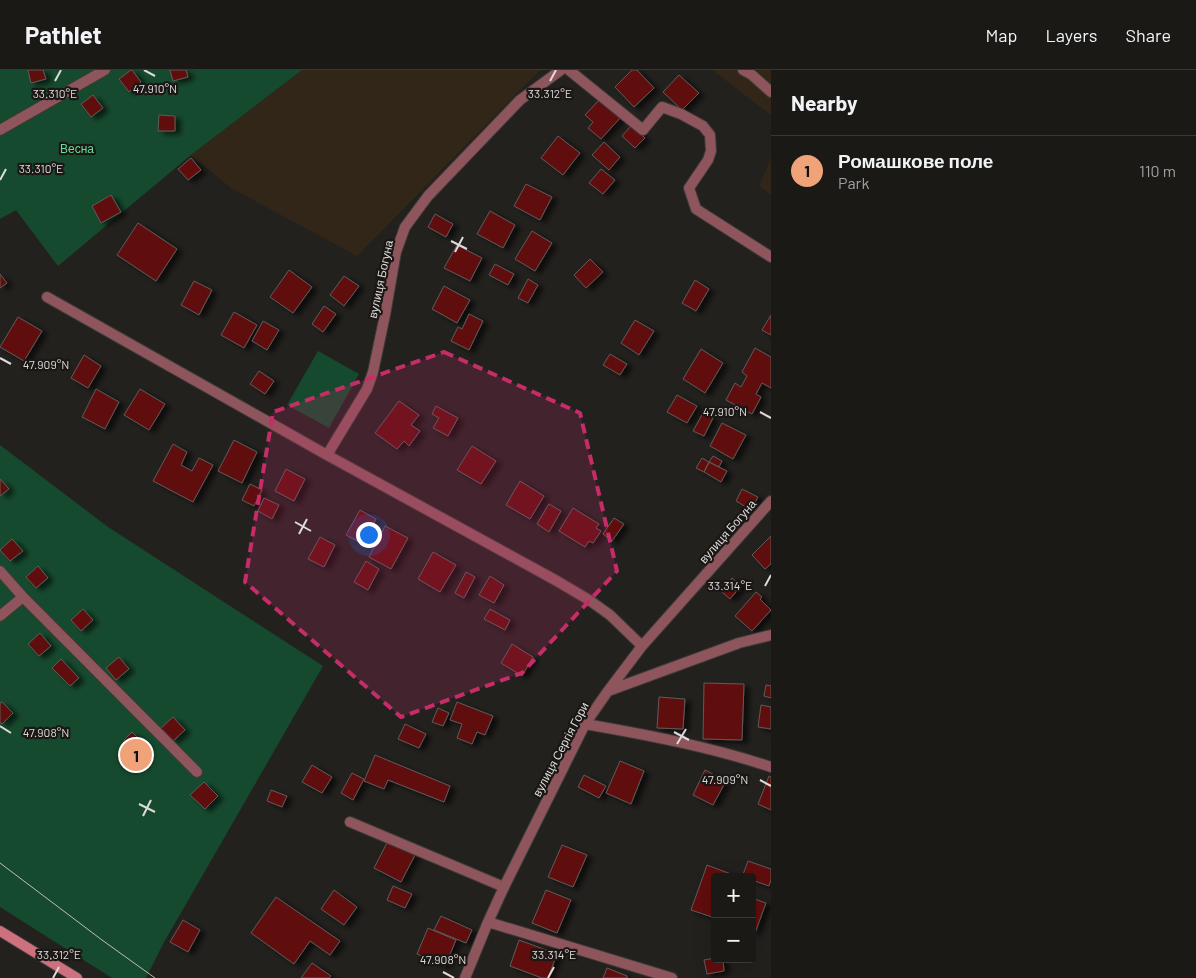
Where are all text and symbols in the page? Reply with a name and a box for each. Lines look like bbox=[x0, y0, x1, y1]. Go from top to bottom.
text: Pathlet bbox=[25, 20, 102, 49]
text: Map bbox=[985, 24, 1017, 46]
text: Layers bbox=[1045, 24, 1098, 46]
text: Share bbox=[1126, 24, 1171, 46]
text: 47.910°N bbox=[133, 81, 177, 95]
text: 33.310°E bbox=[33, 86, 77, 100]
text: 33.312°E bbox=[528, 86, 572, 100]
text: Nearby bbox=[791, 90, 857, 115]
park label: Весна bbox=[60, 141, 94, 155]
text: Ромашкове поле bbox=[838, 149, 993, 172]
text: 33.310°E bbox=[19, 161, 63, 175]
text: 1 bbox=[804, 161, 810, 180]
text: 110 m bbox=[1139, 161, 1176, 180]
text: Park bbox=[838, 173, 869, 192]
street label: вулиця Богуна bbox=[365, 238, 396, 320]
text: 47.909°N bbox=[23, 357, 69, 371]
text: 47.910°N bbox=[703, 404, 747, 418]
street label: вулиця Богуна bbox=[696, 496, 759, 566]
your location bbox=[356, 522, 382, 548]
text: 33.314°E bbox=[708, 578, 752, 592]
street label: вулиця Сергія Гори bbox=[529, 699, 592, 799]
text: 47.908°N bbox=[23, 725, 69, 739]
pin: 1 bbox=[120, 736, 152, 774]
text: 47.909°N bbox=[702, 772, 748, 786]
map controls bbox=[711, 873, 756, 963]
button: + bbox=[711, 873, 756, 918]
button: − bbox=[711, 918, 756, 963]
text: 33.312°E bbox=[37, 947, 81, 961]
text: 33.314°E bbox=[532, 947, 576, 961]
text: 47.908°N bbox=[420, 952, 466, 966]

